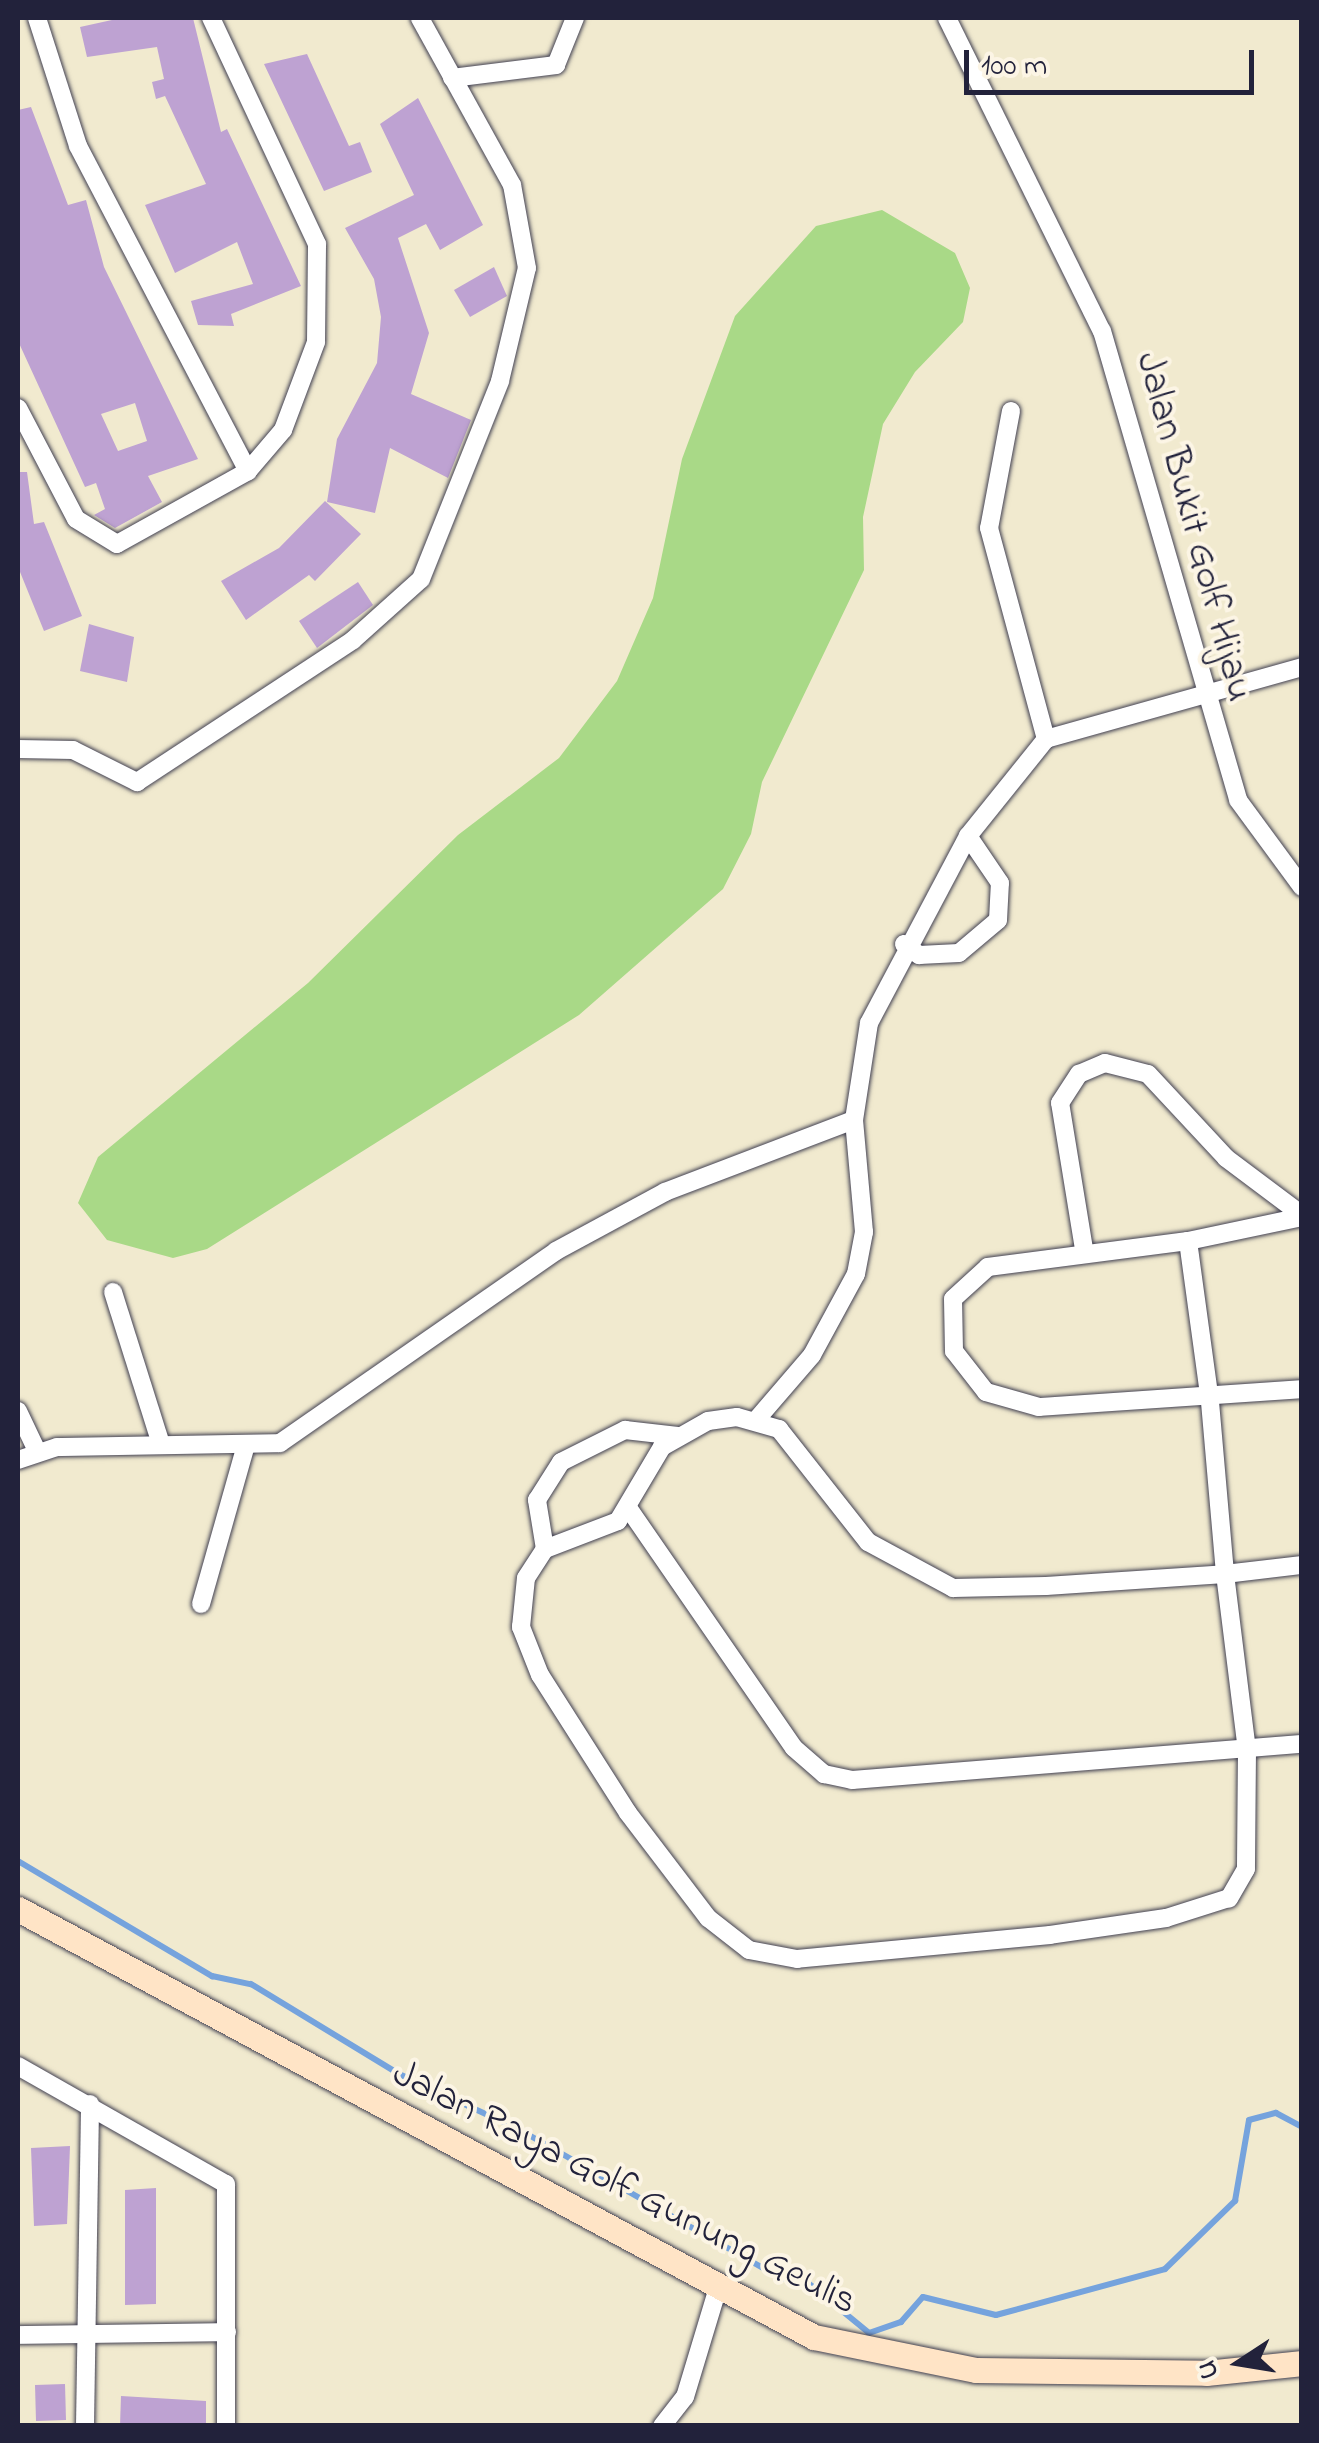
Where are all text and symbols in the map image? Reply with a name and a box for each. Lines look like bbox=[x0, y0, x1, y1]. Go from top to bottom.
scale bar bbox=[969, 30, 1259, 92]
text: 100 m bbox=[981, 45, 1047, 89]
street label: Jalan Bukit Golf Hijau bbox=[1123, 347, 1263, 707]
street label: Jalan Raya Golf Gunung Geulis bbox=[384, 2051, 864, 2327]
north arrow bbox=[1189, 2313, 1289, 2413]
text: U bbox=[1187, 2356, 1231, 2382]

